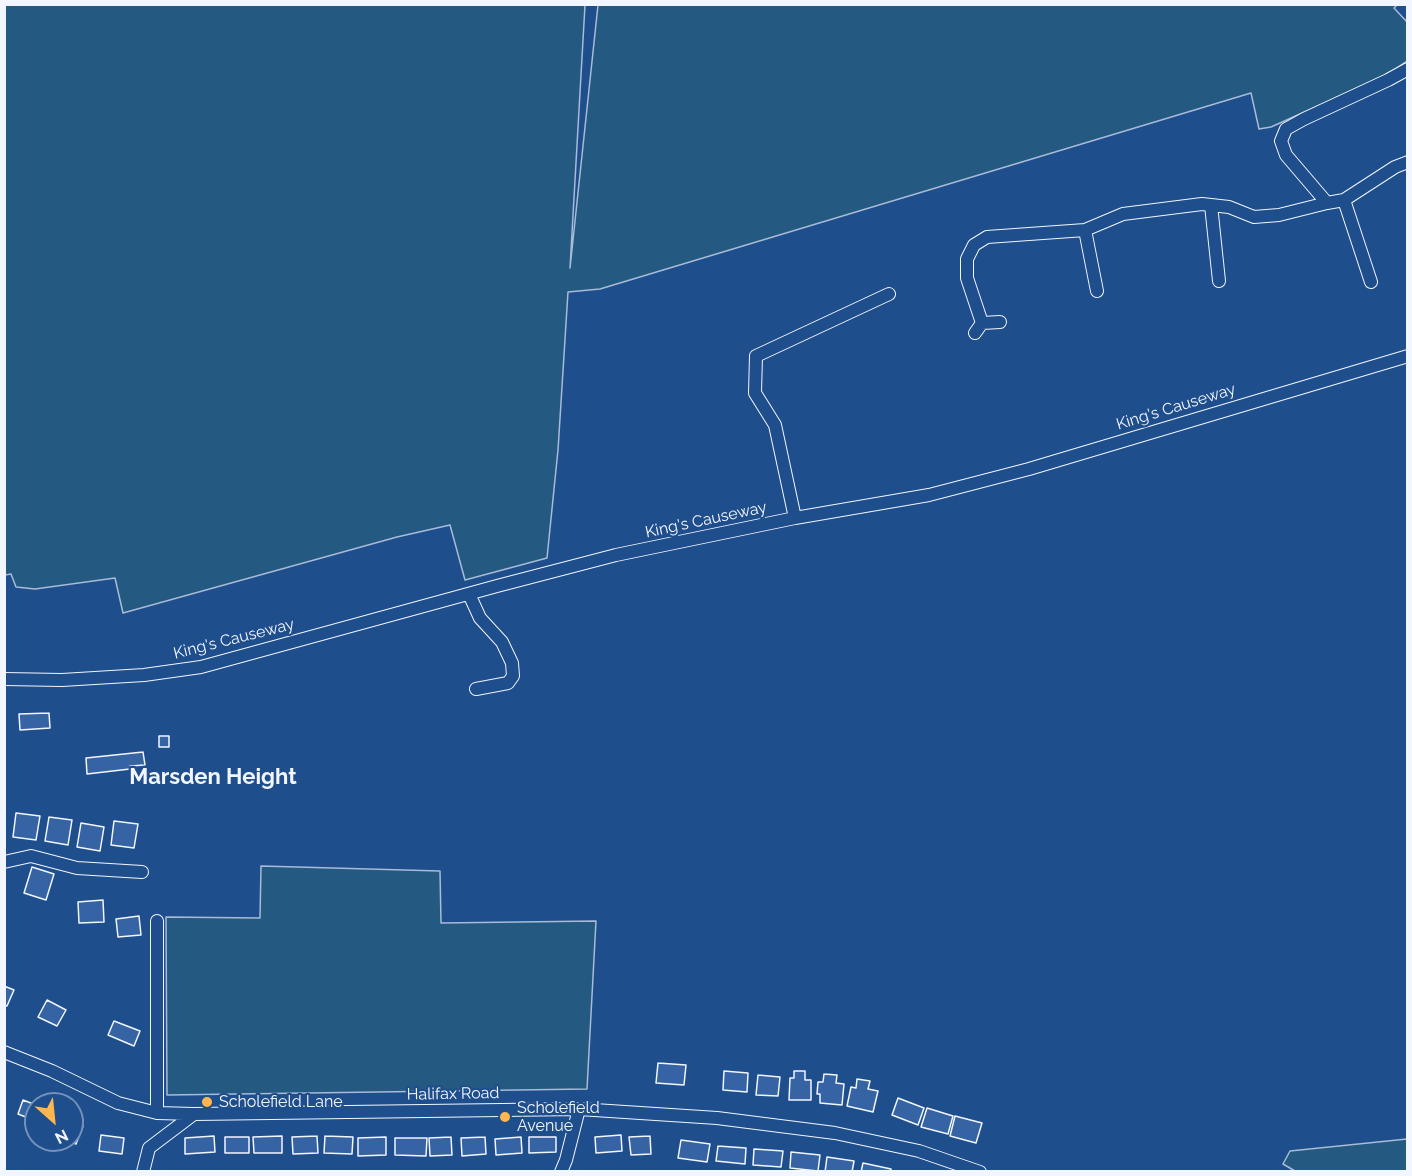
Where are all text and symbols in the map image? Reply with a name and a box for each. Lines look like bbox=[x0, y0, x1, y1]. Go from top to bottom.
street label: King's Causeway bbox=[1114, 380, 1238, 434]
street label: King's Causeway bbox=[643, 498, 769, 542]
street label: King's Causeway bbox=[172, 615, 296, 663]
district label: Marsden Height bbox=[129, 764, 297, 790]
street label: Halifax Road bbox=[406, 1084, 500, 1104]
north arrow bbox=[24, 1092, 84, 1152]
place label: Scholefield Lane bbox=[219, 1092, 343, 1112]
marker: Scholefield Lane bbox=[200, 1095, 214, 1109]
place label: Scholefield Avenue bbox=[517, 1098, 600, 1136]
marker: Scholefield Avenue bbox=[498, 1110, 512, 1124]
text: N bbox=[52, 1125, 71, 1148]

